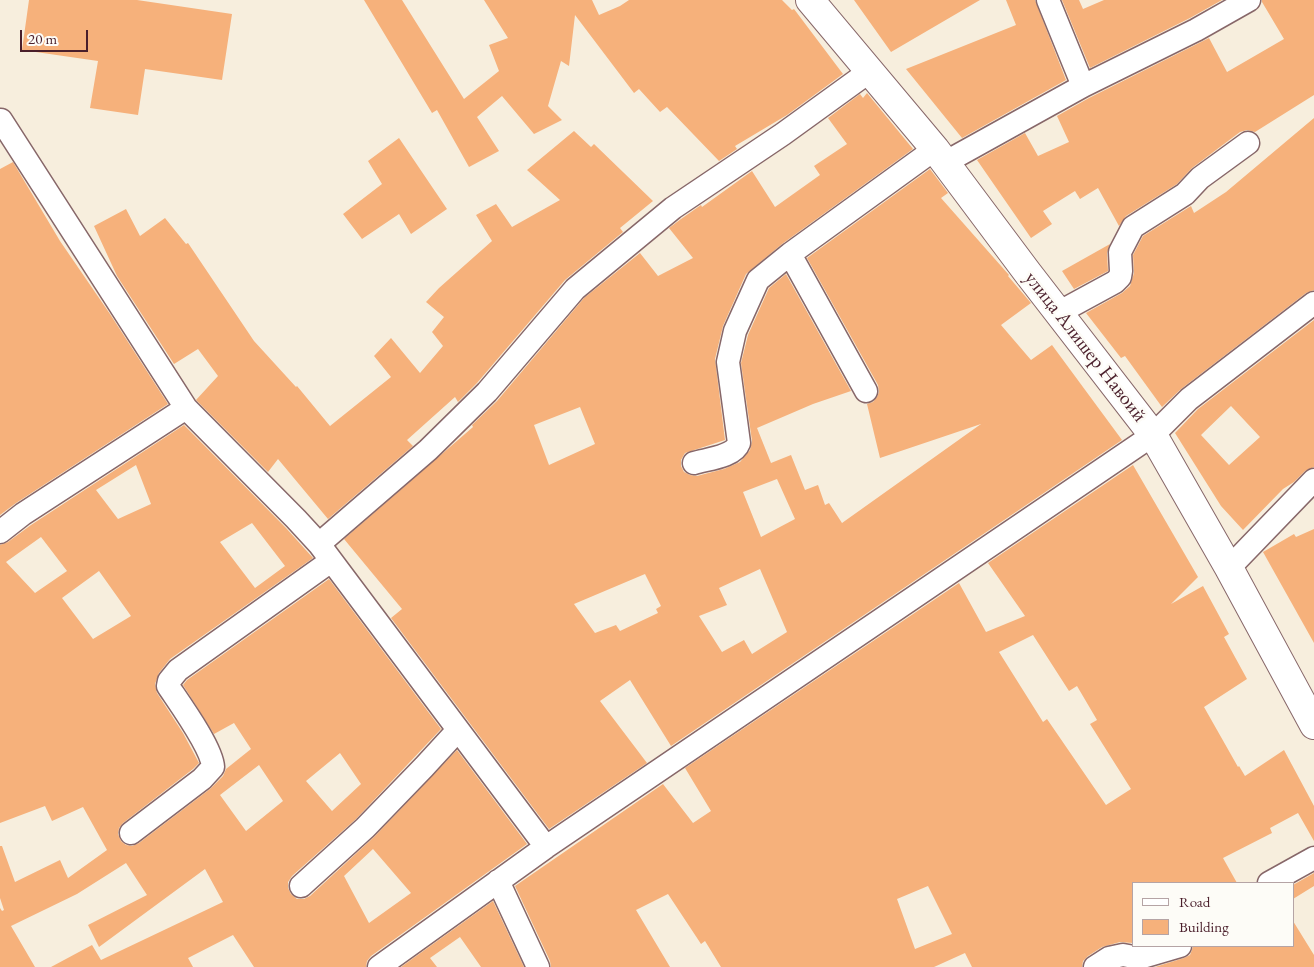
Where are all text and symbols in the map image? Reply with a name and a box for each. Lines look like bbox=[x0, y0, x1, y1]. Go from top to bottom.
scale bar bbox=[22, 20, 90, 52]
text: 20 m bbox=[28, 29, 57, 48]
street label: улица Алишер Навоий bbox=[1019, 267, 1151, 427]
legend bbox=[1132, 882, 1294, 947]
text: Road bbox=[1179, 892, 1210, 911]
text: Building bbox=[1179, 917, 1229, 936]

